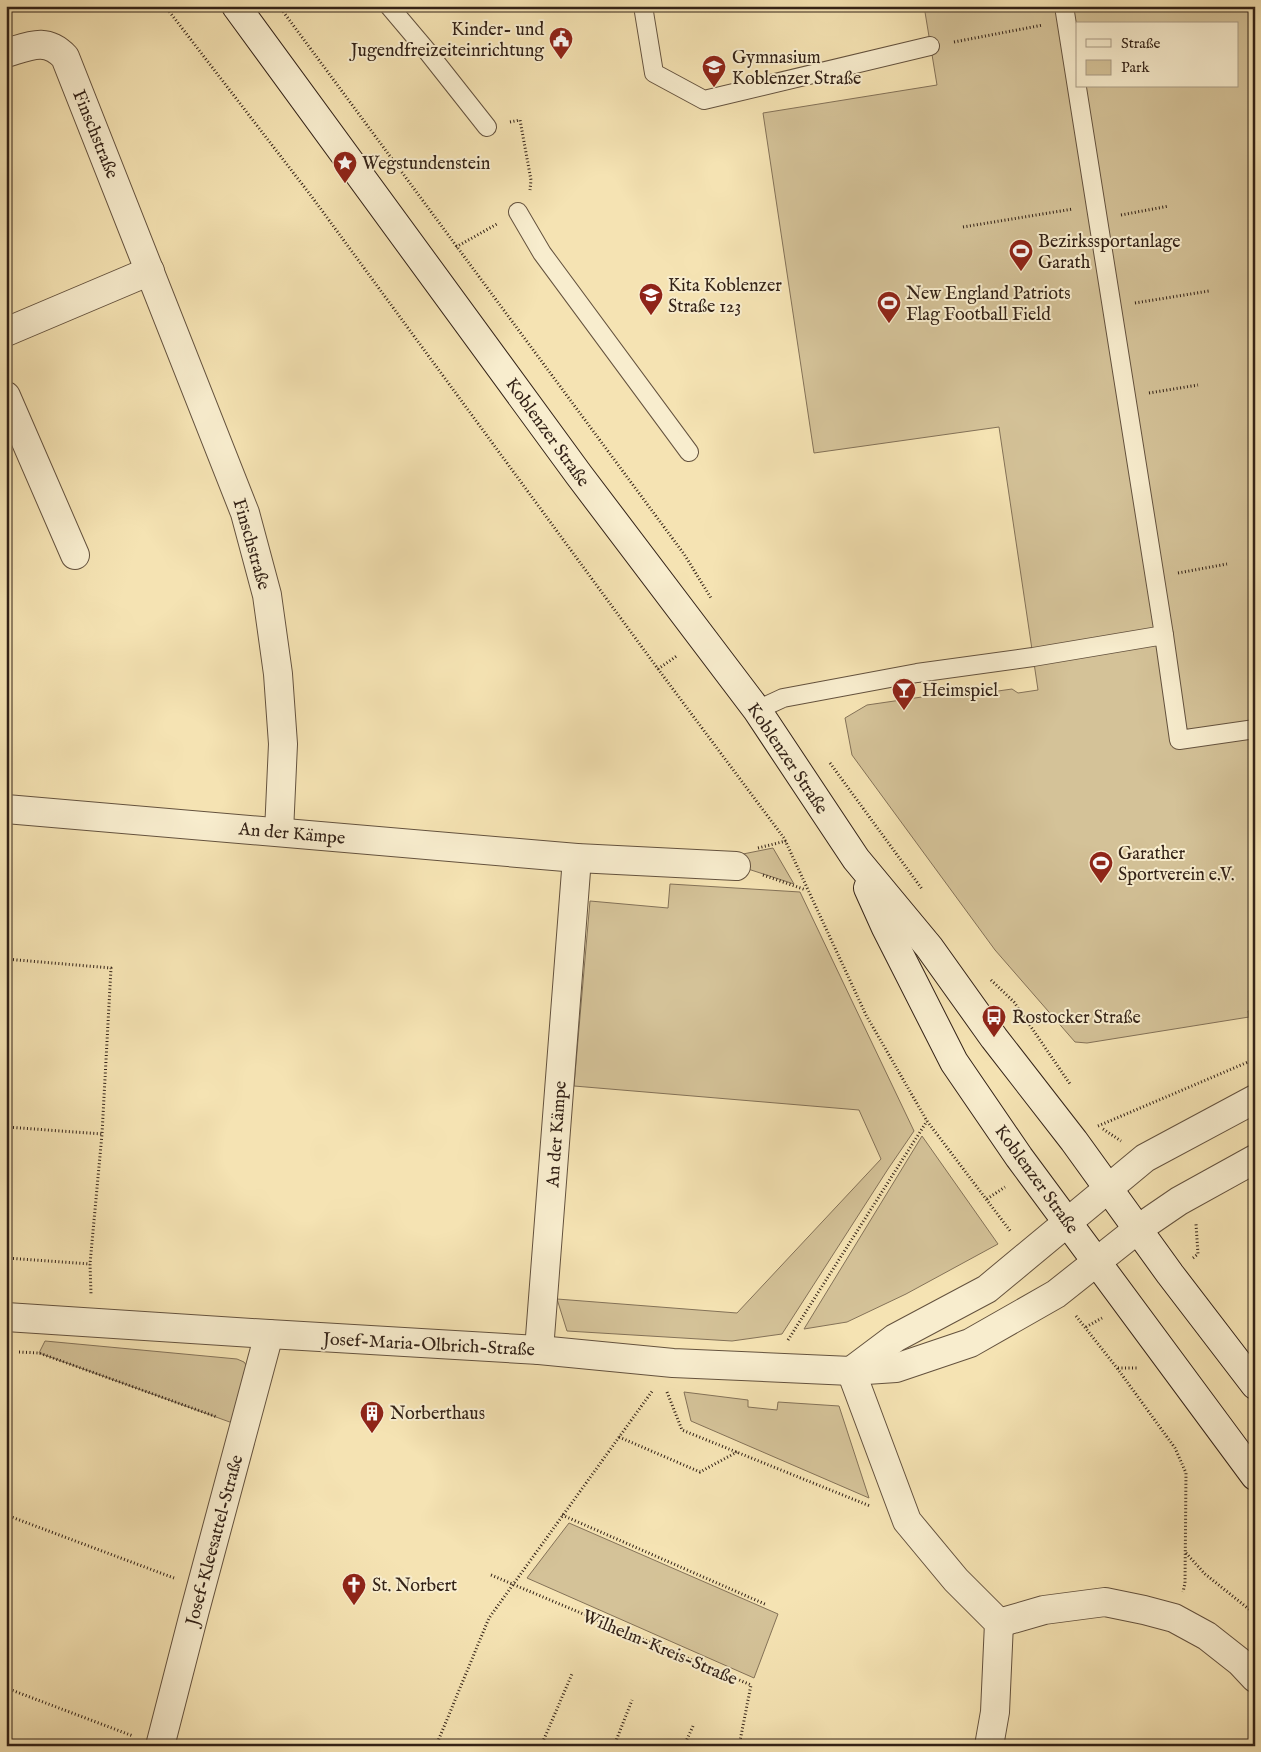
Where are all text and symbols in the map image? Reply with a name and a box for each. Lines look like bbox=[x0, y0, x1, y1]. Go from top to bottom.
place label: Kinder- und Jugendfreizeiteinrichtung bbox=[349, 19, 544, 63]
legend bbox=[1076, 22, 1238, 88]
public building icon: Kinder- und Jugendfreizeiteinrichtung bbox=[548, 26, 574, 60]
text: Straße bbox=[1121, 34, 1161, 53]
place label: Gymnasium Koblenzer Straße bbox=[732, 47, 861, 91]
school or university icon: Gymnasium Koblenzer Straße bbox=[701, 54, 727, 88]
text: Park bbox=[1121, 58, 1151, 77]
street label: Finschstraße bbox=[66, 87, 123, 182]
place icon: Wegstundenstein bbox=[332, 150, 358, 184]
place label: Wegstundenstein bbox=[362, 153, 491, 176]
place label: Bezirkssportanlage Garath bbox=[1038, 231, 1180, 275]
sports icon: Bezirkssportanlage Garath bbox=[1008, 238, 1034, 272]
place label: Kita Koblenzer Straße 123 bbox=[668, 275, 782, 319]
school or university icon: Kita Koblenzer Straße 123 bbox=[638, 282, 664, 316]
place label: New England Patriots Flag Football Field bbox=[906, 283, 1071, 327]
sports icon: New England Patriots Flag Football Field bbox=[876, 290, 902, 324]
street label: Koblenzer Straße bbox=[499, 374, 594, 492]
street label: Finschstraße bbox=[227, 496, 275, 593]
bar icon: Heimspiel bbox=[891, 677, 917, 711]
place label: Heimspiel bbox=[922, 680, 998, 703]
street label: Koblenzer Straße bbox=[741, 699, 832, 819]
street label: An der Kämpe bbox=[237, 818, 346, 851]
place label: Garather Sportverein e.V. bbox=[1118, 843, 1235, 887]
sports icon: Garather Sportverein e.V. bbox=[1088, 850, 1114, 884]
bus stop icon: Rostocker Straße bbox=[981, 1004, 1007, 1038]
place label: Rostocker Straße bbox=[1012, 1007, 1141, 1030]
street label: An der Kämpe bbox=[542, 1080, 573, 1189]
street label: Koblenzer Straße bbox=[988, 1121, 1083, 1239]
street label: Josef-Maria-Olbrich-Straße bbox=[320, 1328, 535, 1363]
building icon: Norberthaus bbox=[359, 1400, 385, 1434]
place label: Norberthaus bbox=[390, 1403, 485, 1426]
street label: Josef-Kleesattel-Straße bbox=[181, 1453, 249, 1630]
church icon: St. Norbert bbox=[341, 1572, 367, 1606]
place label: St. Norbert bbox=[372, 1575, 457, 1598]
street label: Wilhelm-Kreis-Straße bbox=[578, 1605, 741, 1692]

